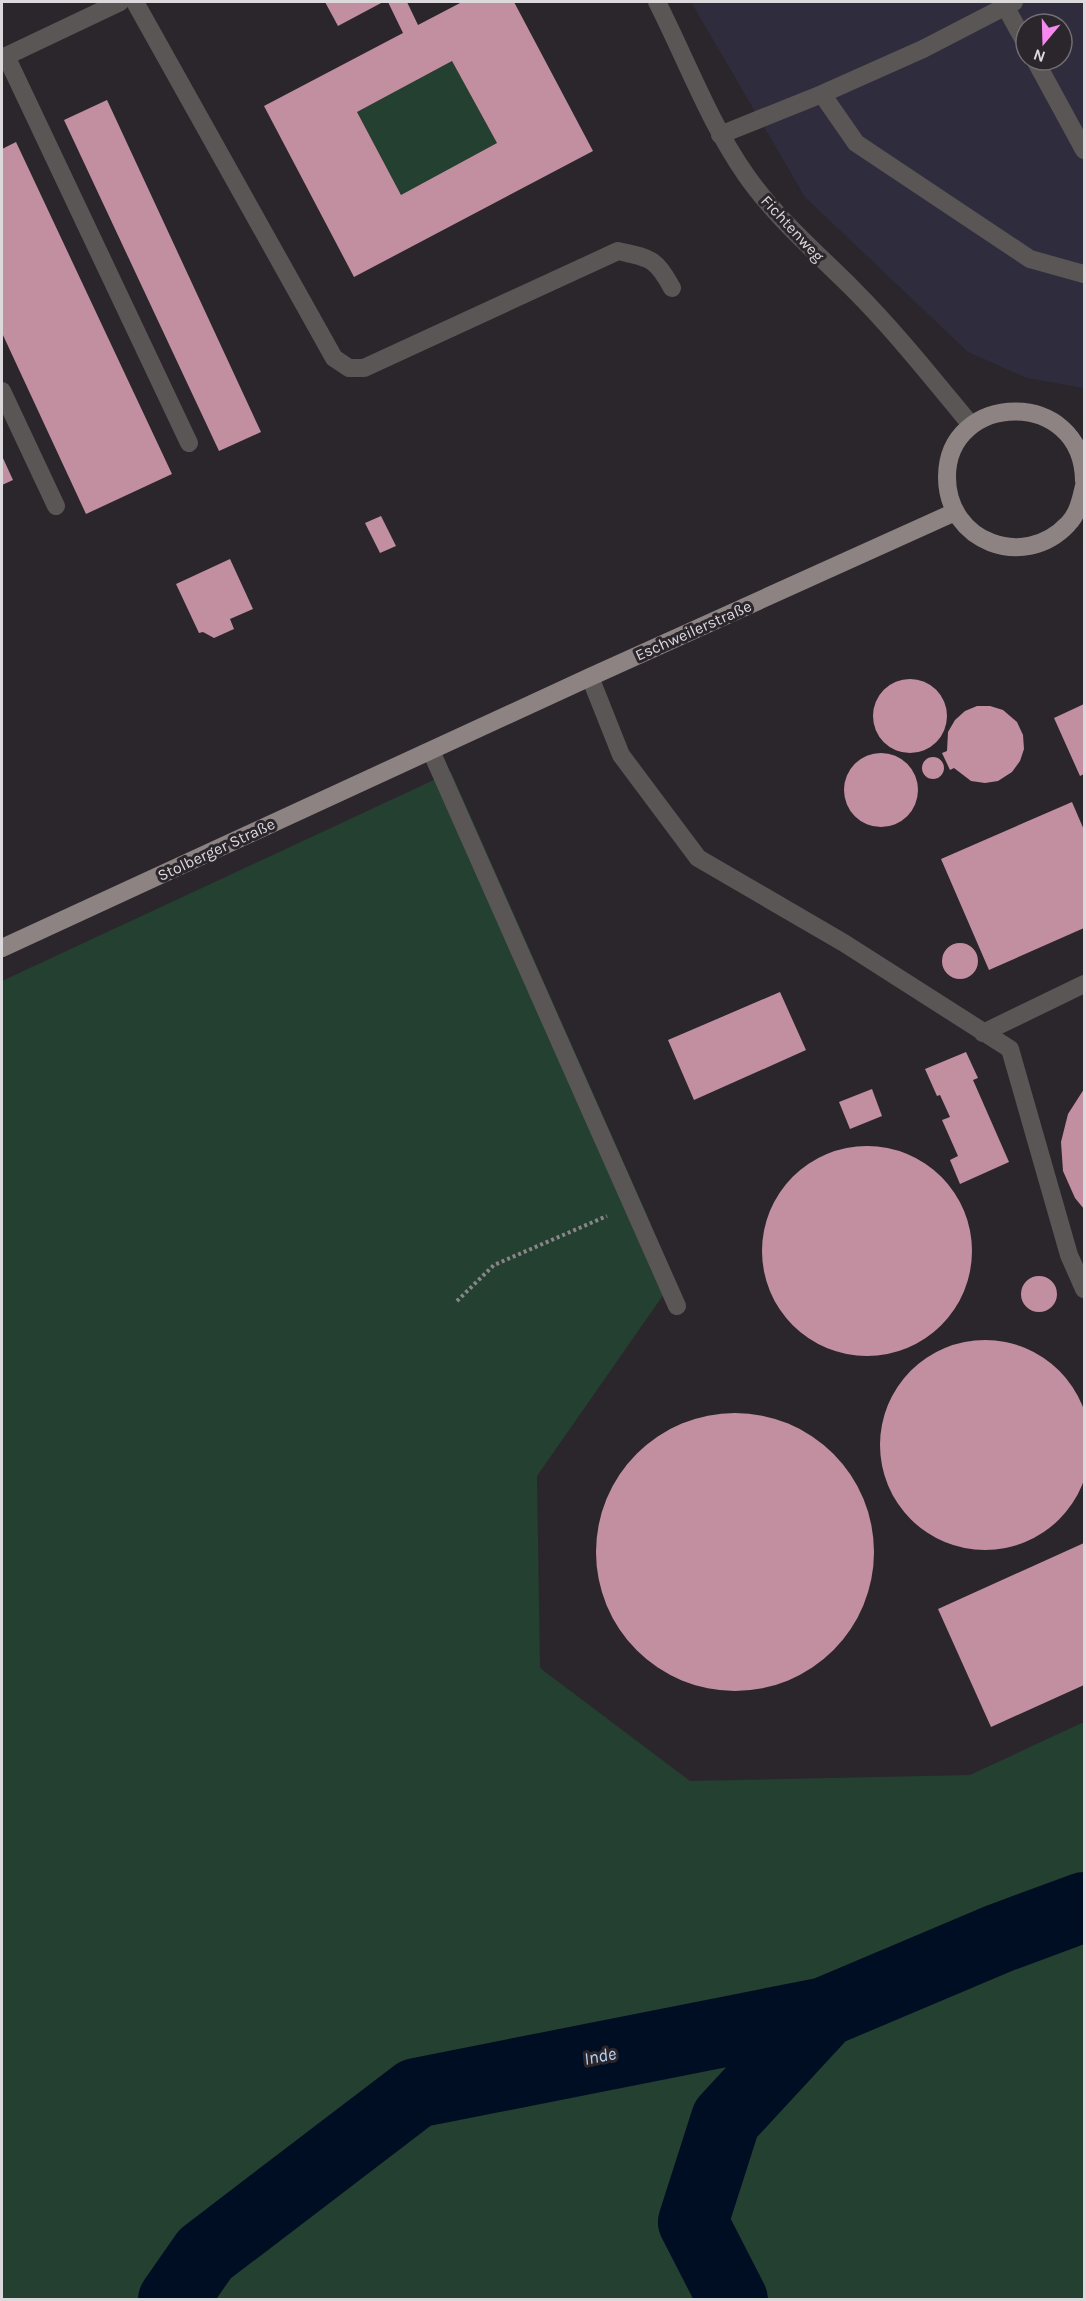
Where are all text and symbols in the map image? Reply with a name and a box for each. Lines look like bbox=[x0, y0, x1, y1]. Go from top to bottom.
north arrow bbox=[1014, 12, 1074, 72]
text: N bbox=[1031, 45, 1048, 67]
street label: Fichtenweg bbox=[757, 191, 828, 265]
street label: Eschweilerstraße bbox=[632, 596, 754, 665]
street label: Stolberger Straße bbox=[155, 814, 278, 885]
water label: Inde bbox=[582, 2042, 618, 2070]

